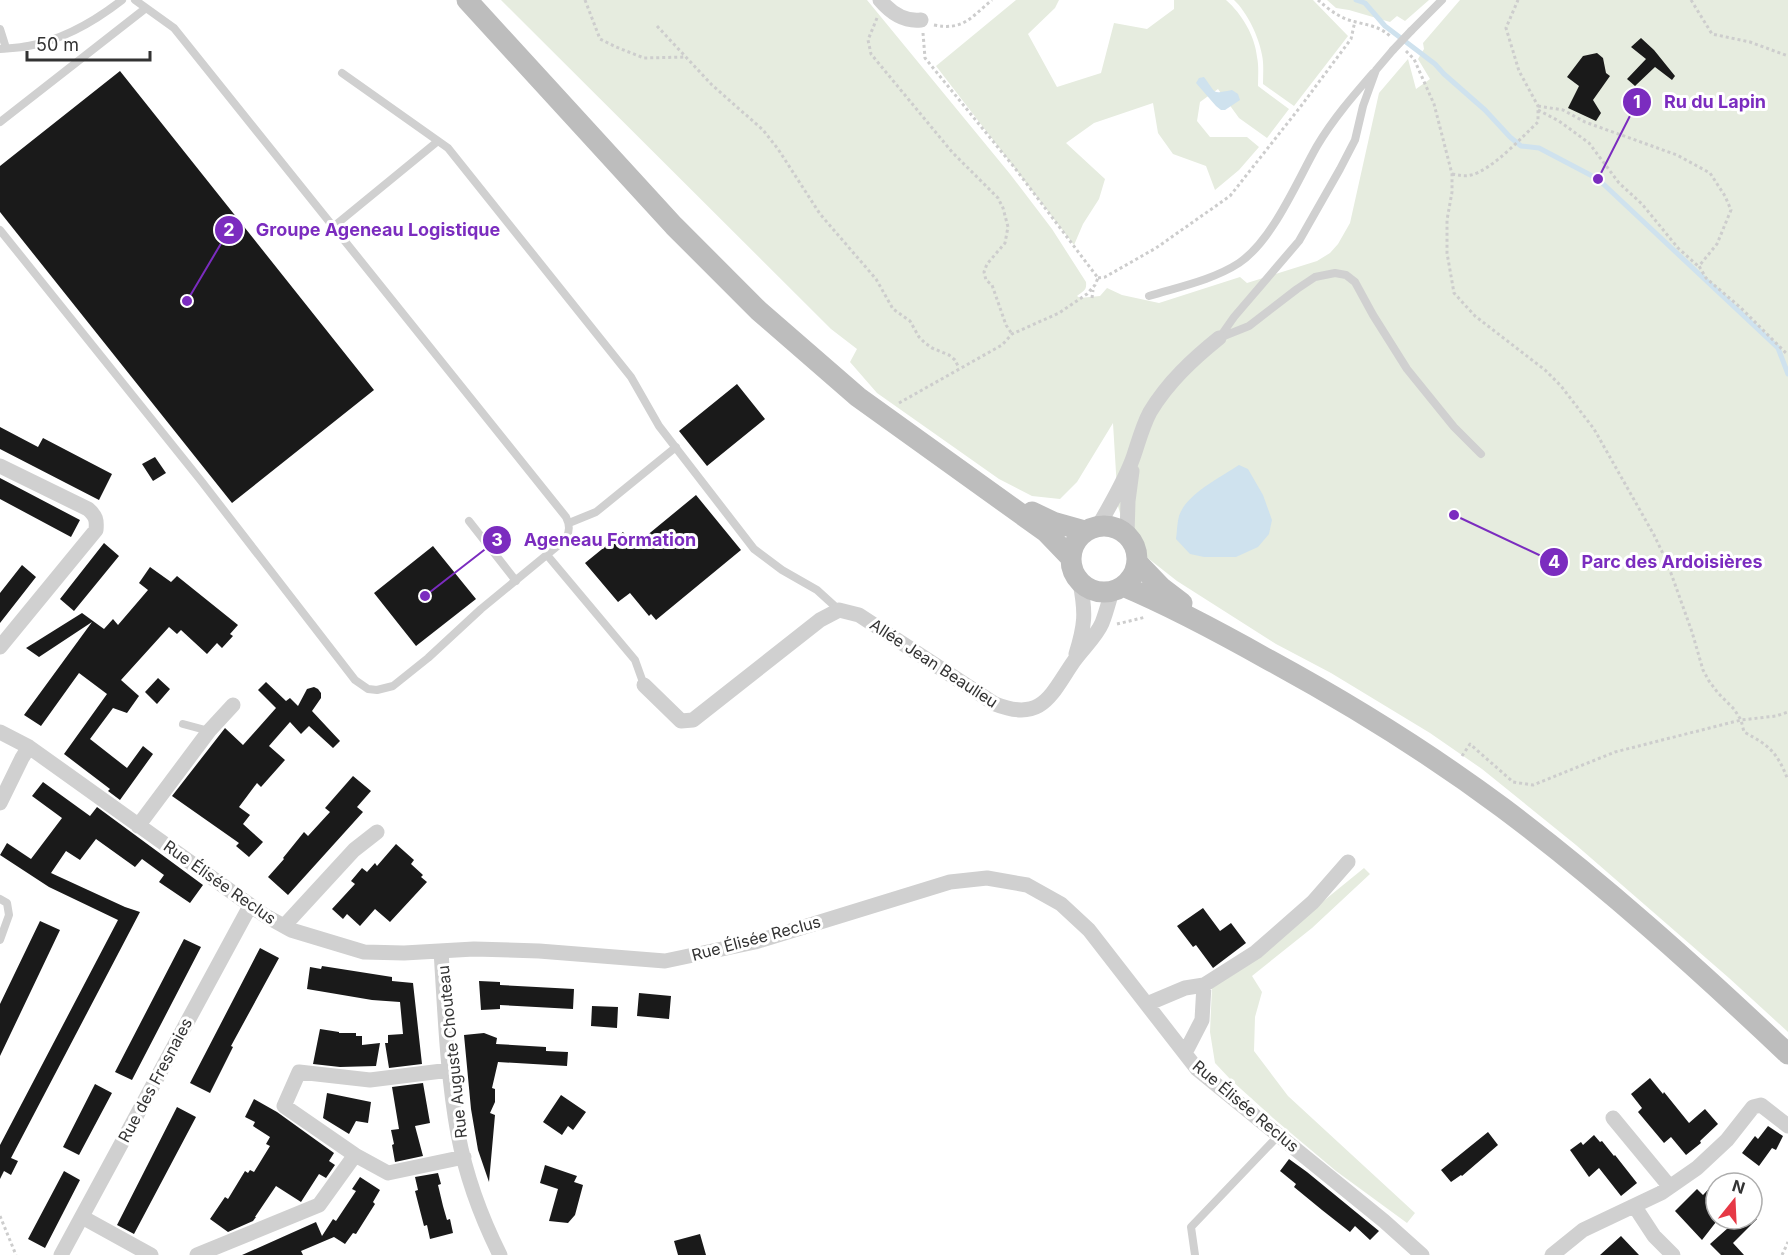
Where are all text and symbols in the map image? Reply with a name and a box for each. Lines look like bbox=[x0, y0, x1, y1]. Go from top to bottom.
scale bar bbox=[27, 24, 150, 62]
text: 50 m bbox=[36, 34, 79, 55]
callout: Ru du Lapin bbox=[1622, 84, 1778, 120]
text: 1 bbox=[1633, 91, 1641, 112]
text: Ru du Lapin bbox=[1664, 91, 1766, 112]
callout: Groupe Ageneau Logistique bbox=[214, 212, 512, 248]
text: 2 bbox=[223, 219, 235, 240]
text: Groupe Ageneau Logistique bbox=[256, 219, 500, 240]
callout: Ageneau Formation bbox=[482, 522, 708, 558]
text: 3 bbox=[491, 529, 503, 550]
text: Ageneau Formation bbox=[524, 529, 696, 550]
callout: Parc des Ardoisières bbox=[1539, 544, 1774, 580]
text: 4 bbox=[1548, 551, 1560, 572]
text: Parc des Ardoisières bbox=[1581, 551, 1763, 572]
street label: Allée Jean Beaulieu bbox=[866, 614, 1002, 712]
street label: Rue Élisée Reclus bbox=[160, 836, 280, 928]
street label: Rue Élisée Reclus bbox=[689, 911, 823, 965]
street label: Rue Auguste Chouteau bbox=[433, 964, 471, 1140]
street label: Rue des Fresnaies bbox=[114, 1014, 196, 1146]
street label: Rue Élisée Reclus bbox=[1189, 1056, 1303, 1156]
north arrow bbox=[1704, 1171, 1764, 1231]
text: N bbox=[1730, 1175, 1748, 1198]

